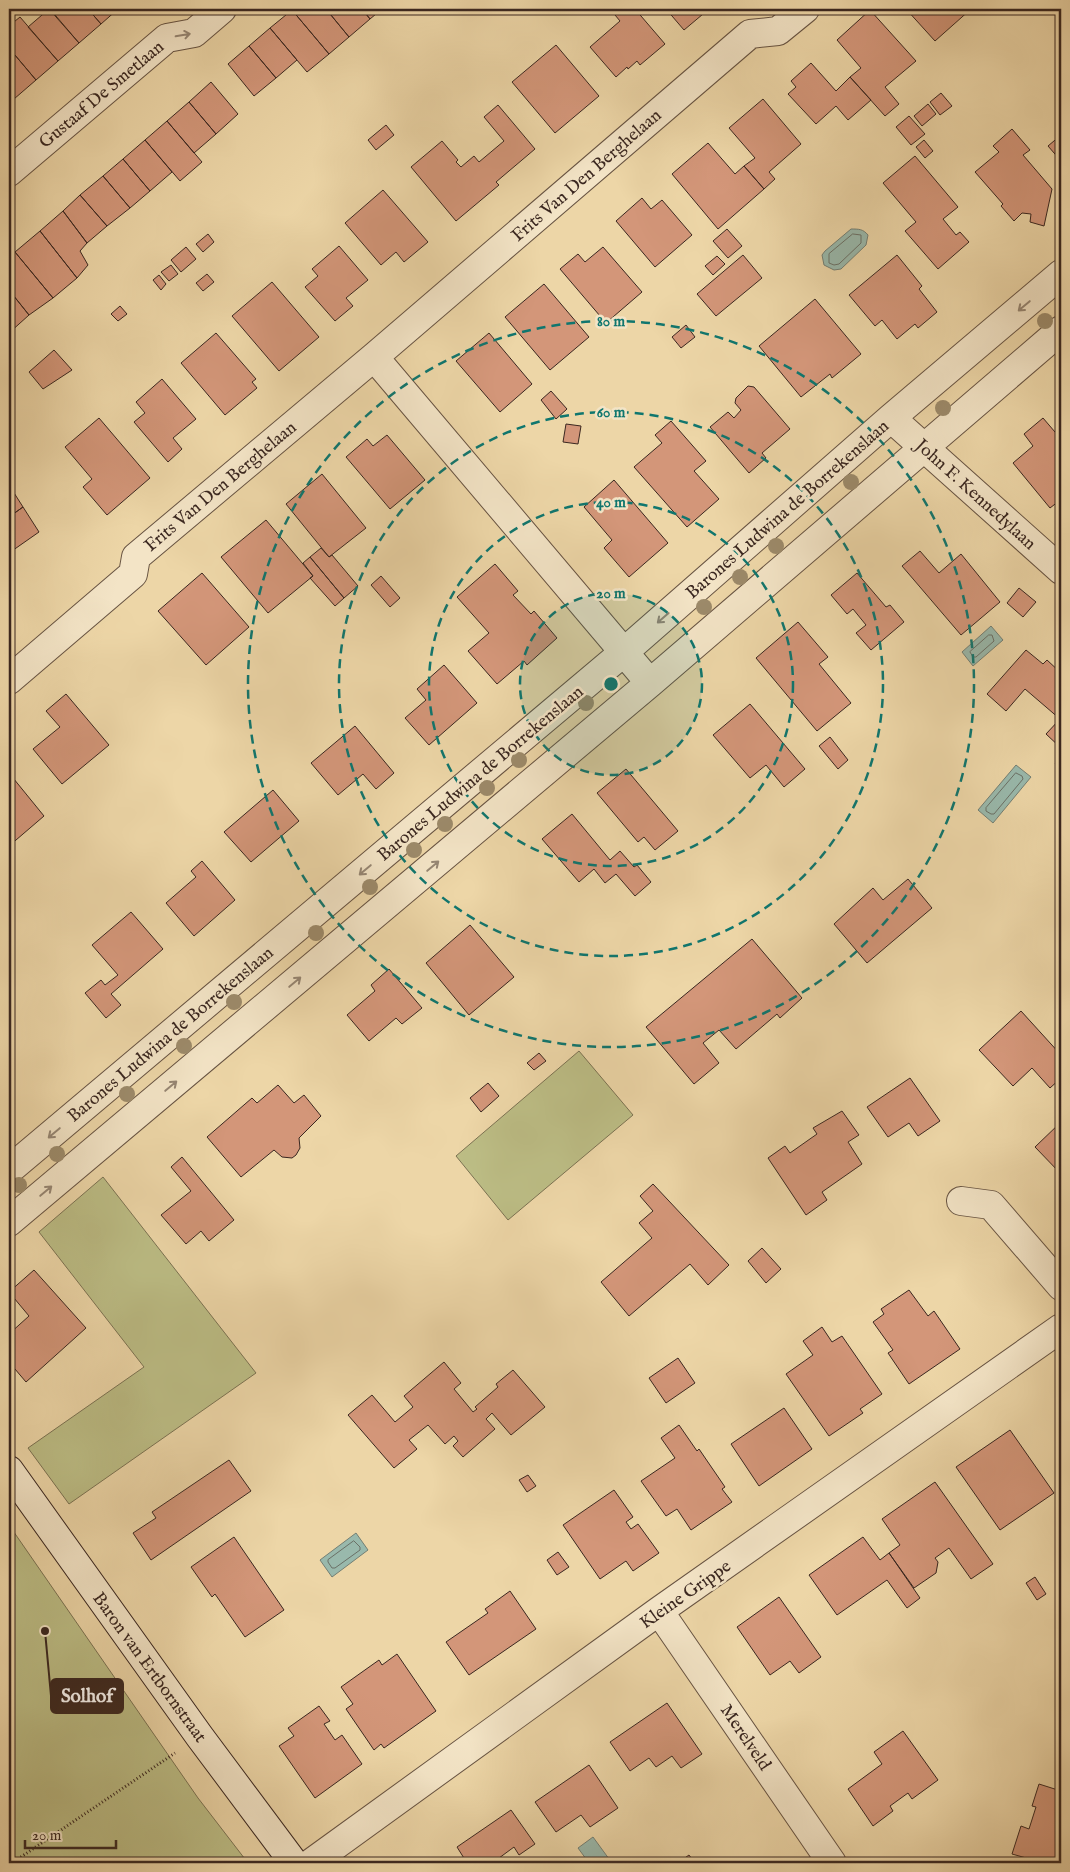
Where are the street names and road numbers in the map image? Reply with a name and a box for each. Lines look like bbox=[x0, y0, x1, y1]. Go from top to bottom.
street label: Gustaaf De Smetlaan bbox=[35, 36, 170, 154]
street label: Frits Van Den Berghelaan bbox=[507, 104, 667, 248]
street label: Barones Ludwina de Borrekenslaan bbox=[682, 415, 895, 605]
street label: Frits Van Den Berghelaan bbox=[140, 417, 302, 558]
street label: John F. Kennedylaan bbox=[908, 433, 1041, 556]
street label: Barones Ludwina de Borrekenslaan bbox=[373, 681, 589, 867]
street label: Barones Ludwina de Borrekenslaan bbox=[63, 942, 279, 1128]
street label: Kleine Grippe bbox=[636, 1555, 736, 1635]
street label: Baron van Ertbornstraat bbox=[86, 1588, 211, 1748]
street label: Merelveld bbox=[714, 1700, 776, 1776]

